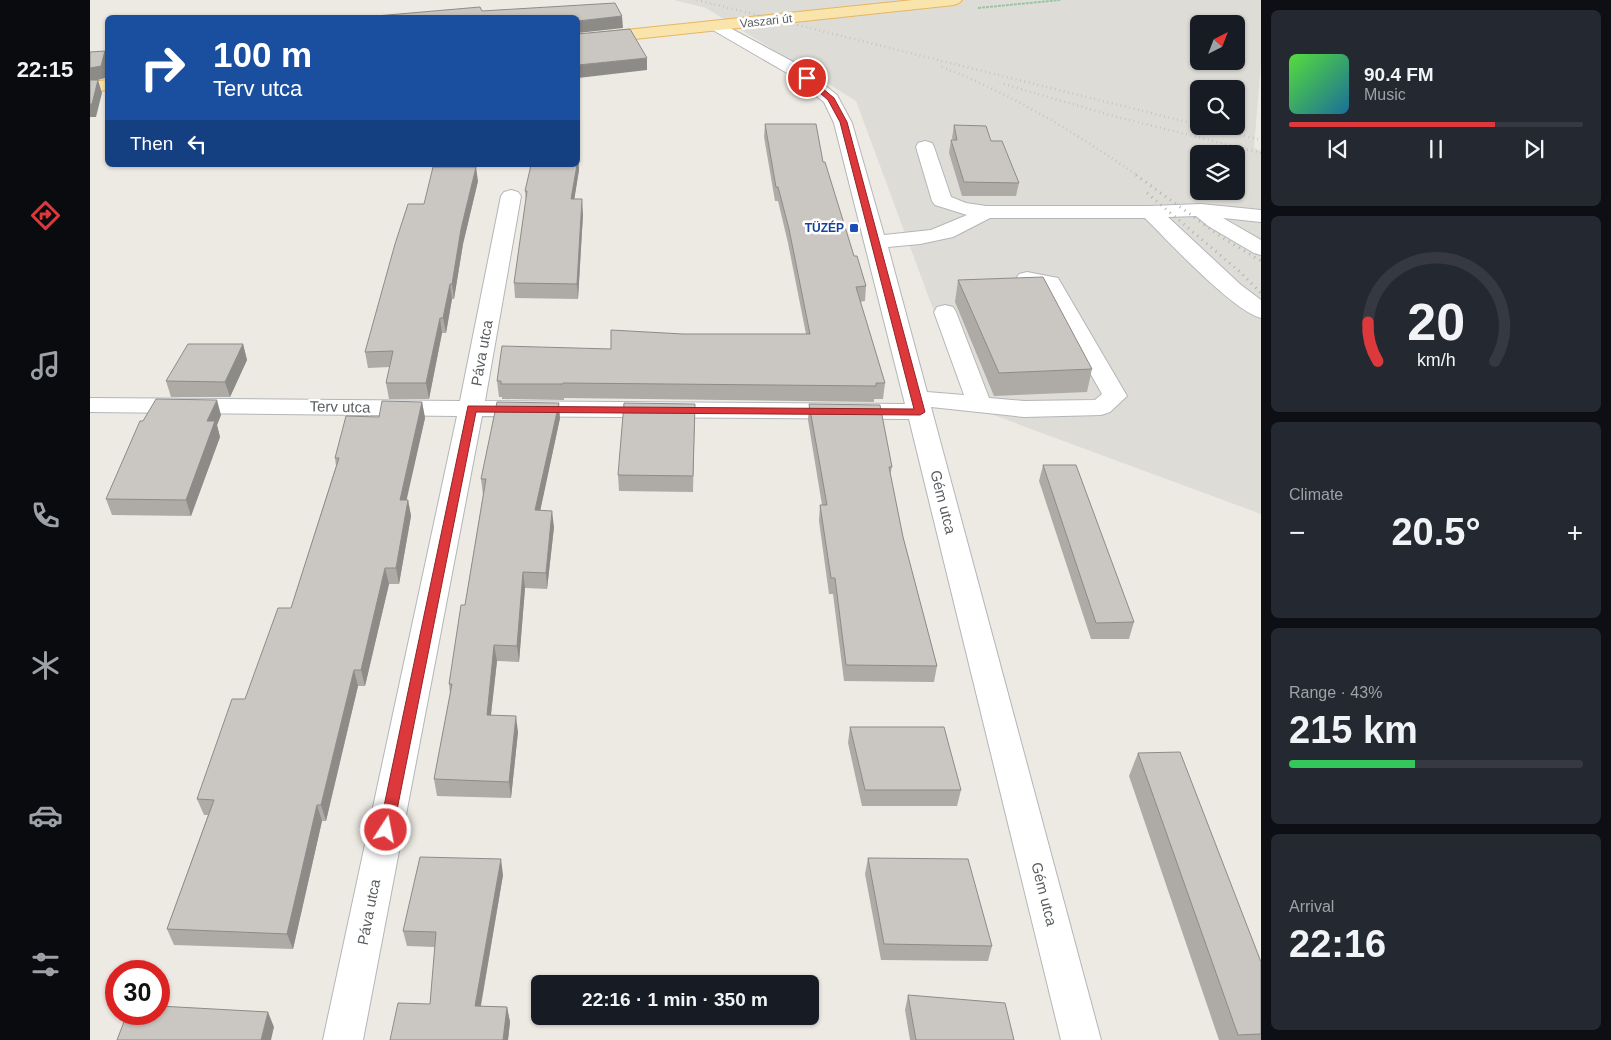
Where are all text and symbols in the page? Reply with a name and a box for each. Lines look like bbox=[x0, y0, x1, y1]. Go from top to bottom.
street label: Vaszari út bbox=[739, 11, 793, 31]
north arrow bbox=[1190, 15, 1245, 70]
map controls bbox=[1190, 15, 1245, 200]
icon: right bbox=[130, 35, 195, 100]
text: 100 m bbox=[213, 35, 312, 74]
text: 22:15 bbox=[17, 57, 73, 82]
pin bbox=[786, 57, 828, 99]
icon: arrive bbox=[793, 64, 821, 92]
text: 90.4 FM bbox=[1364, 64, 1434, 85]
text: Terv utca bbox=[213, 76, 302, 101]
button: search bbox=[1190, 80, 1245, 135]
text: Music bbox=[1364, 86, 1406, 103]
icon: left bbox=[183, 130, 211, 158]
text: Then bbox=[130, 133, 173, 154]
icon: previous bbox=[1324, 135, 1352, 163]
icon: pause bbox=[1422, 135, 1450, 163]
icon: next bbox=[1520, 135, 1548, 163]
button: layers bbox=[1190, 145, 1245, 200]
icon: directions bbox=[28, 198, 63, 233]
place label: TÜZÉP bbox=[805, 220, 844, 235]
marker: TÜZÉP bbox=[848, 222, 860, 234]
text: 20 bbox=[1407, 293, 1465, 351]
street label: Páva utca bbox=[467, 318, 496, 387]
icon: music bbox=[28, 348, 63, 383]
text: km/h bbox=[1417, 350, 1455, 370]
street label: Terv utca bbox=[309, 397, 371, 416]
street label: Gém utca bbox=[927, 468, 960, 536]
text: Climate bbox=[1289, 486, 1343, 503]
icon: phone bbox=[28, 498, 63, 533]
text: 20.5° bbox=[1391, 511, 1481, 553]
text: − bbox=[1289, 517, 1305, 548]
text: + bbox=[1567, 517, 1583, 548]
icon: climate bbox=[28, 648, 63, 683]
text: Range · 43% bbox=[1289, 684, 1382, 701]
text: 215 km bbox=[1289, 709, 1418, 751]
icon: car bbox=[28, 798, 63, 833]
position arrow bbox=[359, 803, 411, 855]
street label: Gém utca bbox=[1028, 860, 1061, 928]
street label: Páva utca bbox=[354, 877, 383, 946]
text: Arrival bbox=[1289, 898, 1334, 915]
text: 22:16 bbox=[1289, 923, 1386, 965]
icon: filters bbox=[28, 947, 63, 982]
speed limit sign: 30 bbox=[105, 960, 170, 1025]
text: 22:16 · 1 min · 350 m bbox=[582, 989, 768, 1010]

